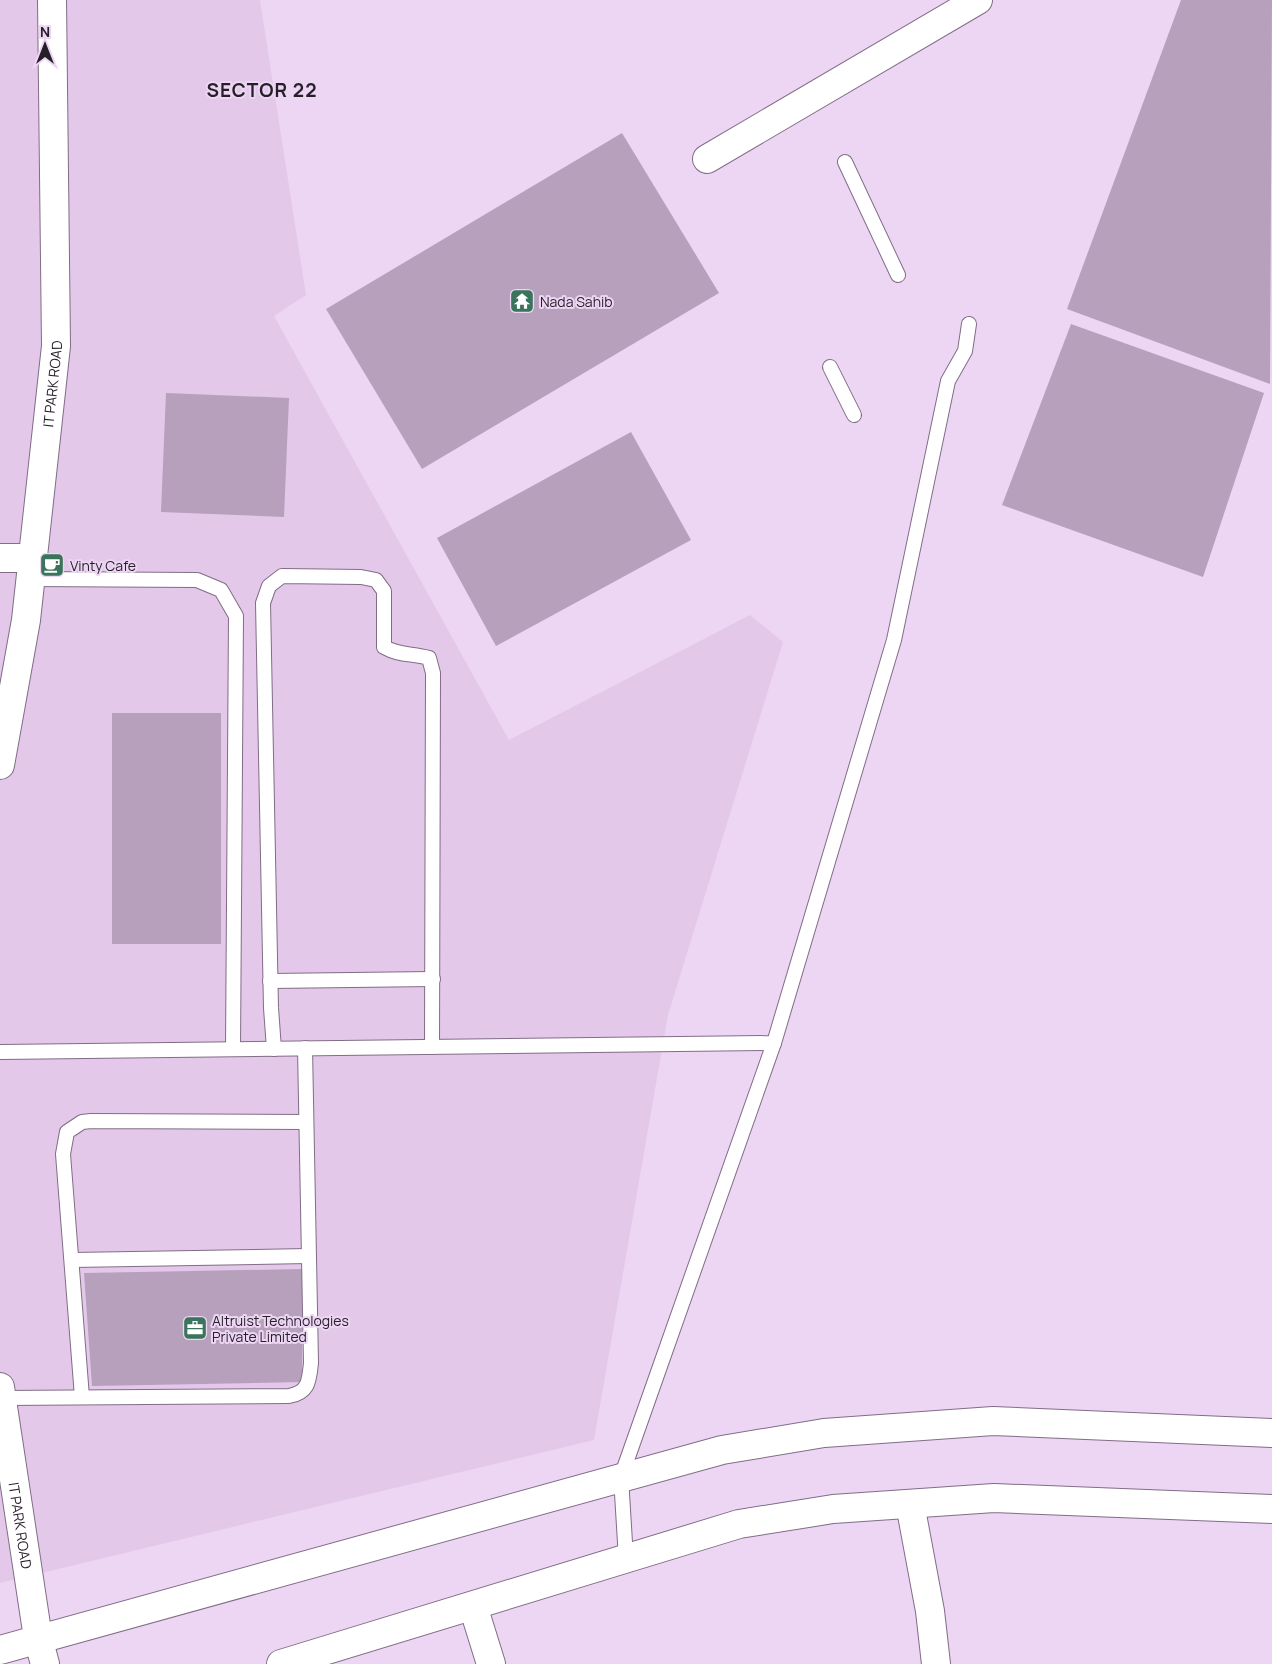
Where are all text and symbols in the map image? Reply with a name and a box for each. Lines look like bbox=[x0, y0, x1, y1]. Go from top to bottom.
north arrow bbox=[20, 20, 70, 70]
text: N bbox=[40, 22, 50, 41]
district label: SECTOR 22 bbox=[207, 77, 317, 103]
temple icon: Nada Sahib bbox=[509, 288, 535, 314]
place label: Nada Sahib bbox=[540, 292, 613, 311]
street label: IT PARK ROAD bbox=[38, 340, 66, 428]
cafe icon: Vinty Cafe bbox=[39, 552, 65, 578]
place label: Vinty Cafe bbox=[70, 556, 136, 575]
place label: Altruist Technologies Private Limited bbox=[212, 1311, 349, 1346]
office icon: Altruist Technologies Private Limited bbox=[182, 1315, 208, 1341]
street label: IT PARK ROAD bbox=[5, 1481, 37, 1570]

